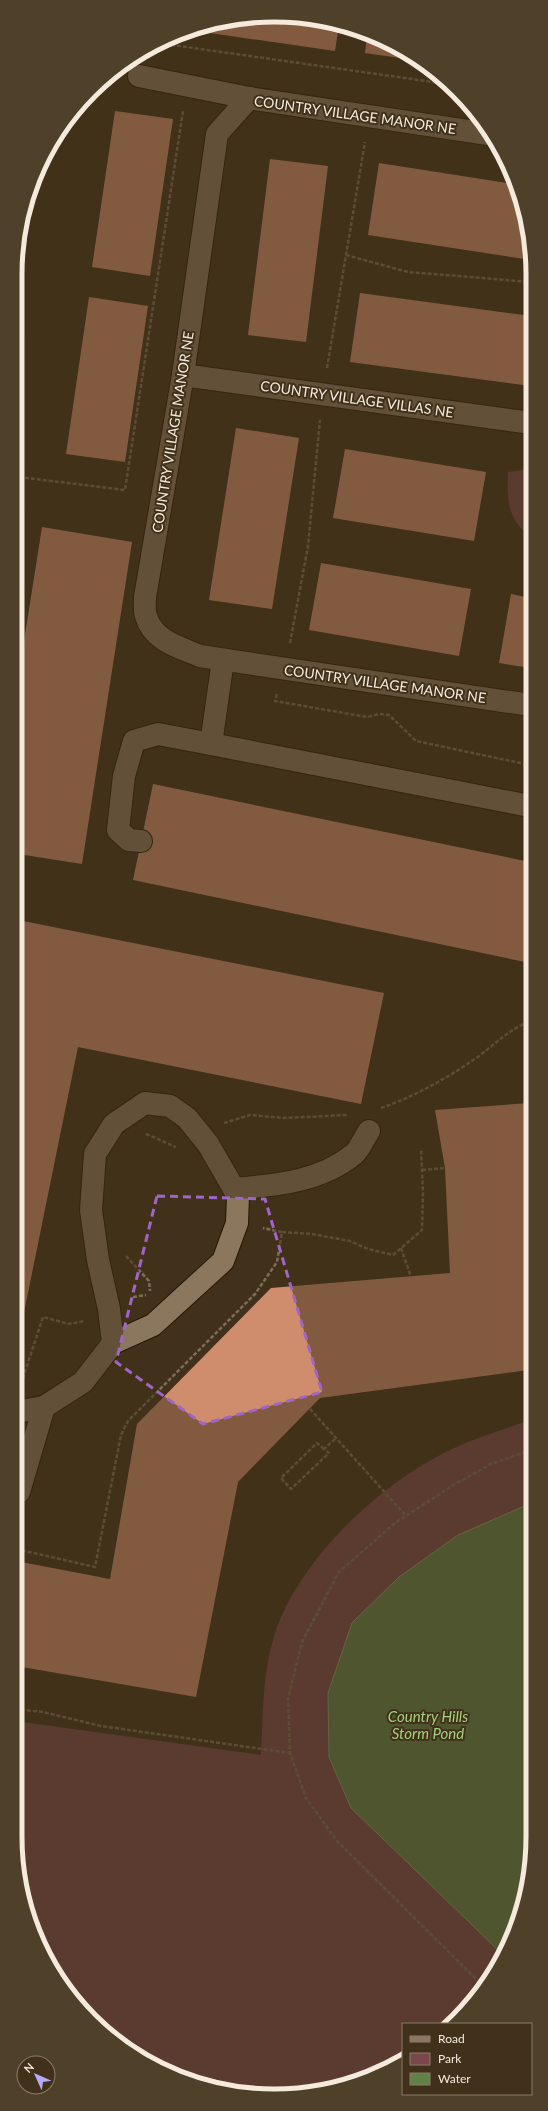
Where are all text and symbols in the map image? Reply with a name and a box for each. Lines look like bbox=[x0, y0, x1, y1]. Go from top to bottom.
street label: COUNTRY VILLAGE MANOR NE bbox=[253, 92, 457, 137]
street label: COUNTRY VILLAGE MANOR NE bbox=[148, 330, 197, 534]
street label: COUNTRY VILLAGE VILLAS NE bbox=[259, 377, 455, 420]
street label: COUNTRY VILLAGE MANOR NE bbox=[283, 661, 487, 706]
water label: Country Hills Storm Pond bbox=[388, 1707, 468, 1742]
legend bbox=[402, 2023, 532, 2095]
text: Road bbox=[438, 2031, 465, 2046]
text: Park bbox=[438, 2051, 462, 2066]
north arrow bbox=[16, 2055, 56, 2095]
text: N bbox=[21, 2060, 36, 2075]
text: Water bbox=[438, 2071, 471, 2086]

